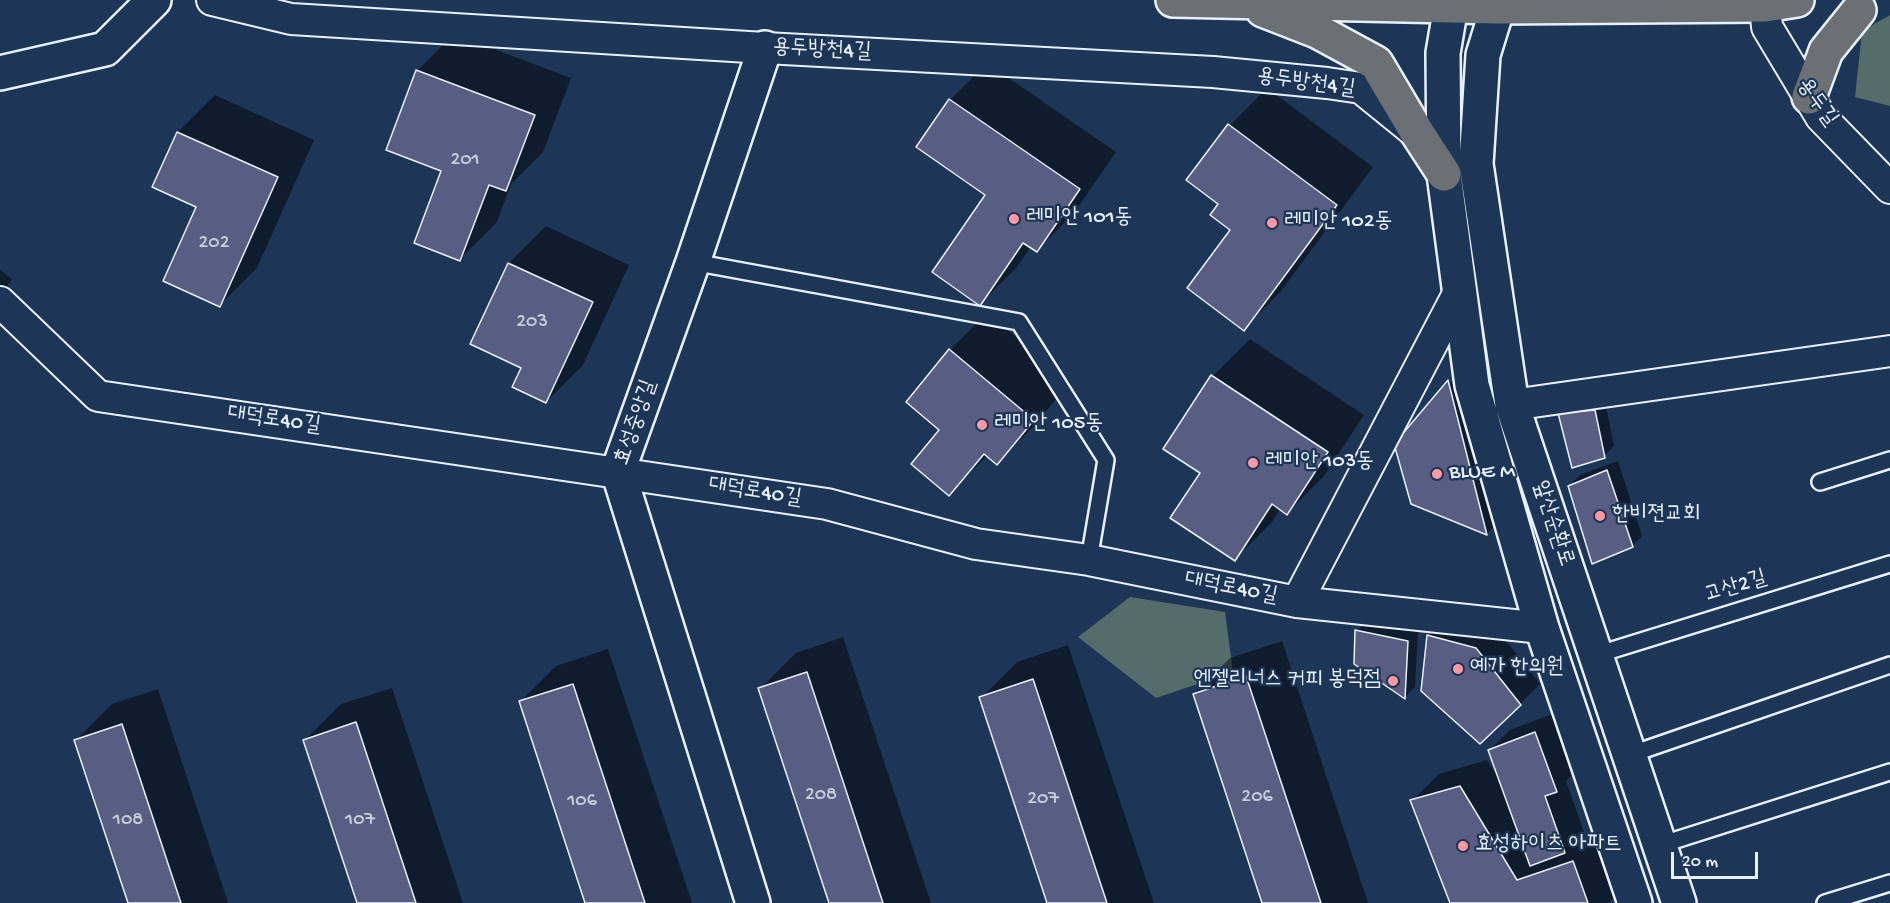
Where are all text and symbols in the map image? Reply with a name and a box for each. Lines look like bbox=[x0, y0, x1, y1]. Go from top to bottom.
street label: 용두방천4길 bbox=[772, 35, 872, 67]
street label: 용두방천4길 bbox=[1255, 64, 1357, 104]
street label: 용두길 bbox=[1790, 74, 1842, 132]
house number: 201 bbox=[450, 149, 480, 173]
place label: 레미안 101동 bbox=[1026, 206, 1132, 232]
place label: 레미안 102동 bbox=[1284, 210, 1392, 236]
marker: 레미안 101동 bbox=[1007, 212, 1021, 226]
marker: 레미안 102동 bbox=[1265, 216, 1279, 230]
house number: 202 bbox=[199, 232, 229, 256]
house number: 203 bbox=[516, 311, 548, 335]
street label: 효성중앙길 bbox=[610, 377, 664, 469]
street label: 대덕로40길 bbox=[226, 401, 322, 441]
place label: 레미안 105동 bbox=[994, 412, 1103, 438]
marker: 레미안 105동 bbox=[975, 418, 989, 432]
place label: 레미안 103동 bbox=[1265, 450, 1374, 476]
marker: 레미안 103동 bbox=[1246, 456, 1260, 470]
place label: BLUE M bbox=[1449, 461, 1515, 487]
marker: BLUE M bbox=[1430, 467, 1444, 481]
street label: 대덕로40길 bbox=[707, 473, 803, 513]
street label: 앞산순환로 bbox=[1526, 478, 1578, 570]
place label: 한비젼교회 bbox=[1612, 503, 1701, 529]
marker: 한비젼교회 bbox=[1593, 509, 1607, 523]
street label: 고산2길 bbox=[1702, 566, 1770, 610]
street label: 대덕로40길 bbox=[1182, 567, 1280, 611]
place label: 예가 한의원 bbox=[1470, 656, 1564, 682]
marker: 예가 한의원 bbox=[1451, 662, 1465, 676]
place label: 엔젤리너스 커피 봉덕점 bbox=[1194, 668, 1381, 694]
marker: 엔젤리너스 커피 봉덕점 bbox=[1386, 674, 1400, 688]
house number: 208 bbox=[805, 784, 837, 808]
house number: 206 bbox=[1241, 786, 1273, 810]
house number: 207 bbox=[1027, 788, 1059, 812]
house number: 106 bbox=[567, 790, 597, 814]
house number: 108 bbox=[113, 809, 143, 833]
house number: 107 bbox=[345, 809, 375, 833]
place label: 효성하이츠 아파트 bbox=[1475, 833, 1622, 859]
marker: 효성하이츠 아파트 bbox=[1456, 839, 1470, 853]
scale bar bbox=[1674, 840, 1761, 878]
text: 20 m bbox=[1682, 852, 1718, 873]

